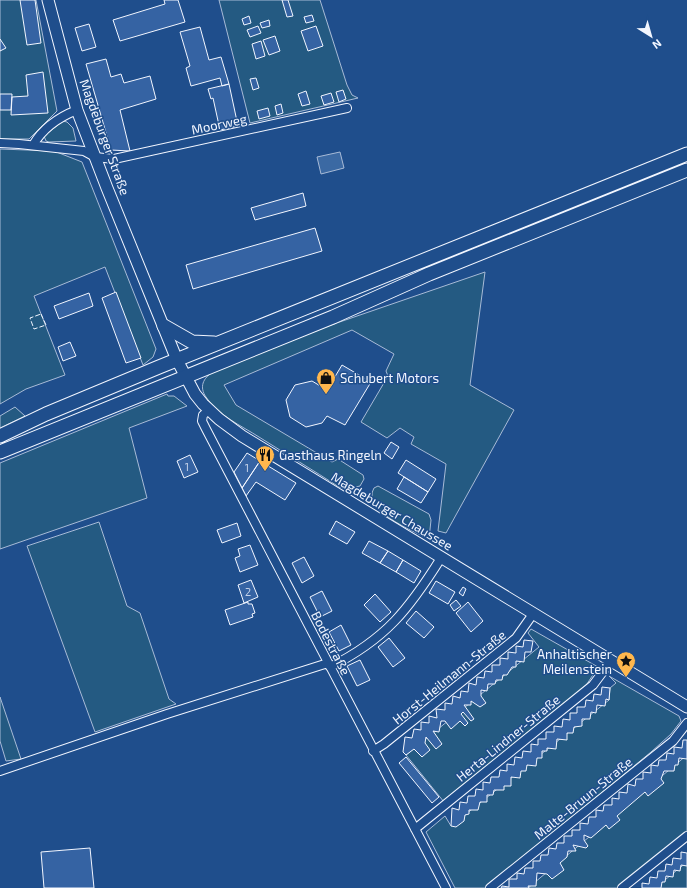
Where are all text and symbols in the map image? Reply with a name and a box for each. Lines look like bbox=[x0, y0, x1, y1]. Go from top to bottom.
north arrow bbox=[631, 16, 671, 56]
text: N bbox=[650, 37, 664, 52]
street label: Magdeburger Straße bbox=[77, 77, 133, 197]
street label: Moorweg bbox=[190, 110, 248, 138]
shop icon: Schubert Motors bbox=[315, 367, 337, 395]
place label: Schubert Motors bbox=[340, 370, 439, 386]
restaurant icon: Gasthaus Ringeln bbox=[254, 444, 276, 472]
place label: Gasthaus Ringeln bbox=[279, 447, 382, 463]
house number: 1 bbox=[185, 460, 189, 473]
house number: 1 bbox=[245, 461, 249, 474]
street label: Magdeburger Chaussee bbox=[328, 468, 456, 554]
house number: 2 bbox=[245, 585, 251, 598]
street label: Bodestraße bbox=[308, 608, 354, 678]
street label: Horst-Heilmann-Straße bbox=[389, 626, 509, 728]
place label: Anhaltischer Meilenstein bbox=[537, 646, 612, 677]
place icon: Anhaltischer Meilenstein bbox=[615, 650, 637, 678]
street label: Herta-Lindner-Straße bbox=[453, 691, 563, 785]
street label: Malte-Bruun-Straße bbox=[531, 753, 635, 843]

